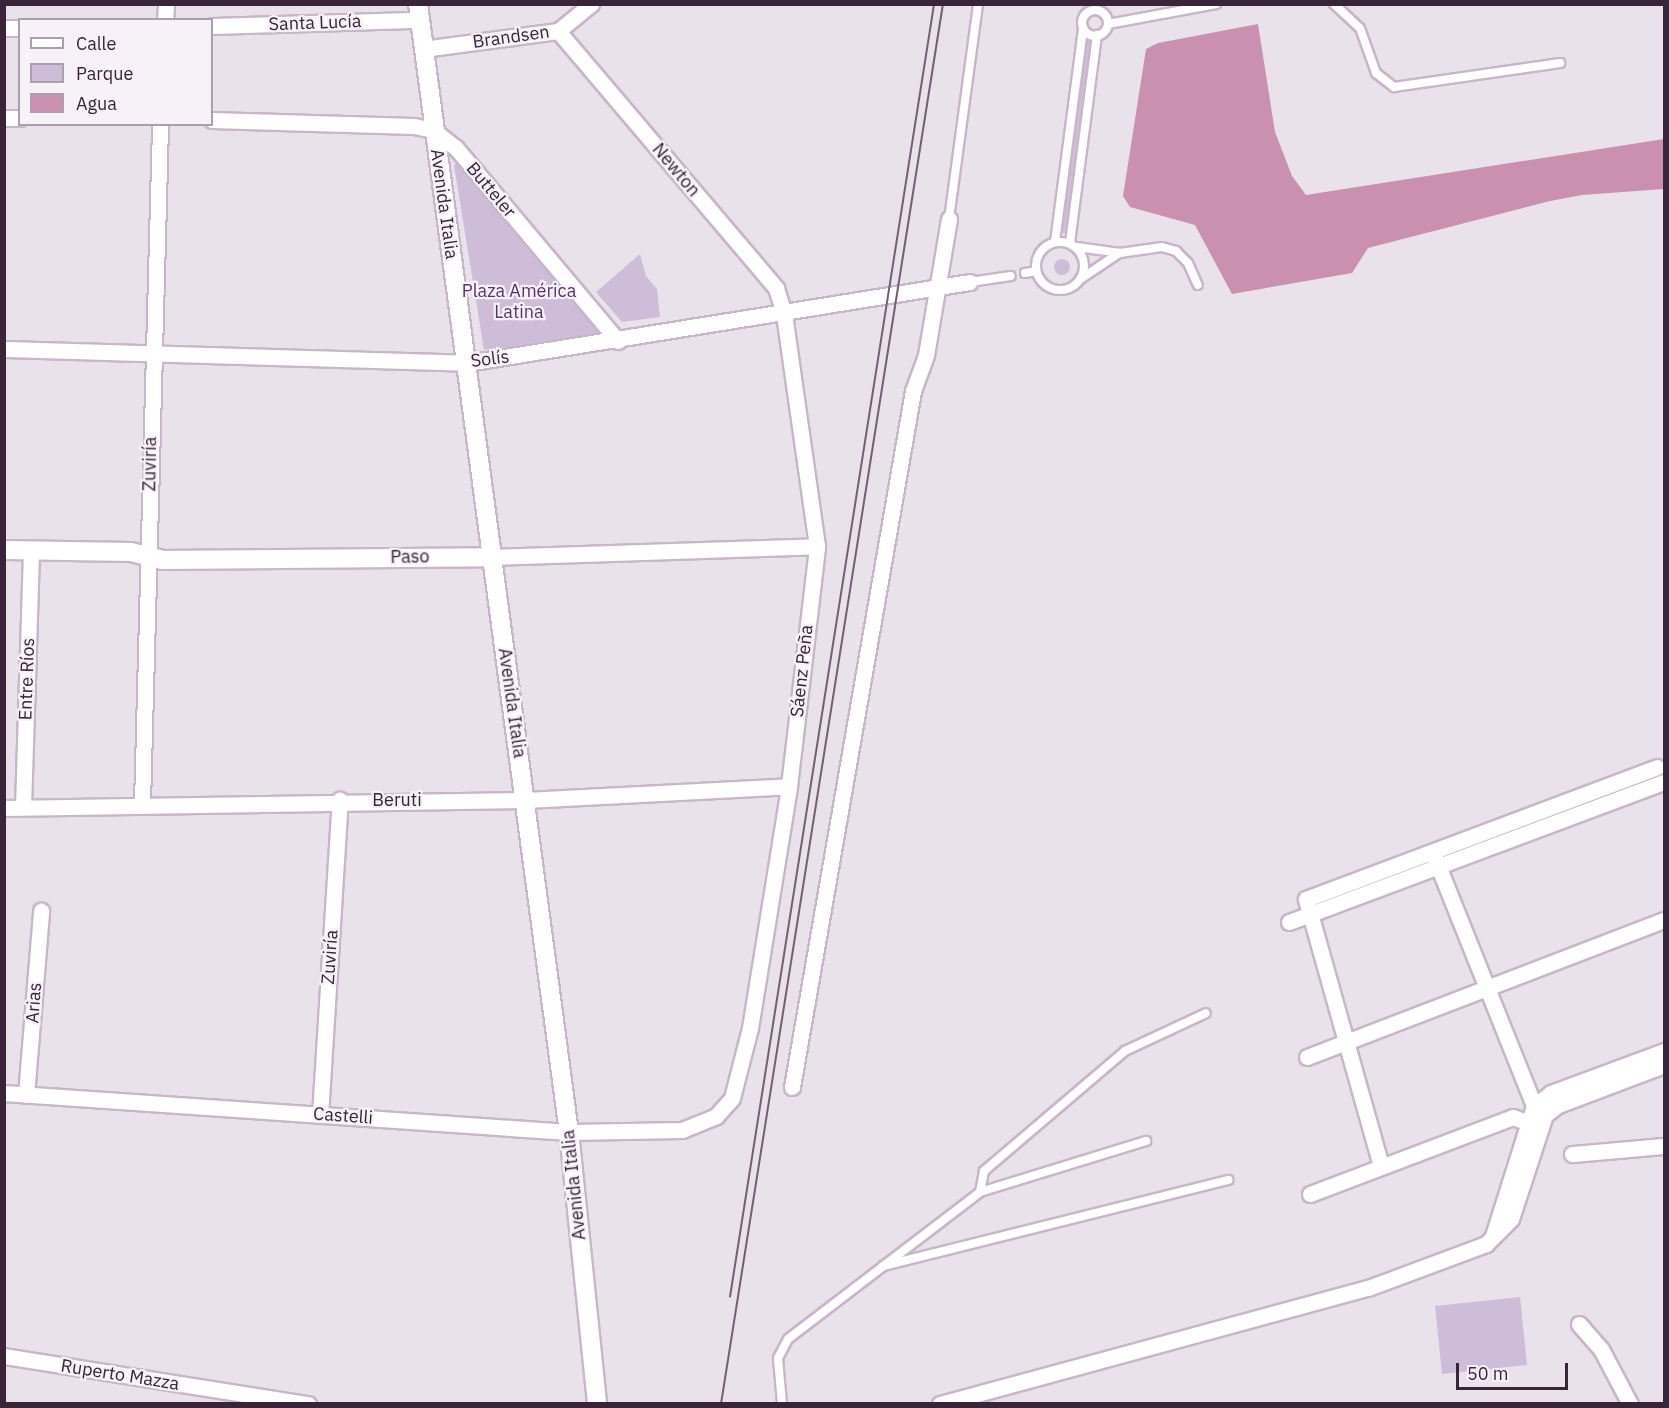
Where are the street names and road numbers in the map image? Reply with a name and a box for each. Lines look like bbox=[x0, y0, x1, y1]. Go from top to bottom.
street label: Santa Lucía bbox=[268, 11, 362, 35]
street label: Brandsen bbox=[471, 21, 551, 53]
street label: Newton bbox=[648, 139, 704, 201]
street label: Avenida Italia bbox=[426, 148, 462, 260]
street label: Butteler bbox=[462, 158, 520, 222]
street label: Solís bbox=[469, 346, 511, 372]
street label: Zuviría bbox=[139, 436, 161, 492]
street label: Paso bbox=[390, 546, 430, 568]
street label: Sáenz Peña bbox=[786, 624, 818, 718]
street label: Entre Ríos bbox=[15, 637, 39, 721]
street label: Avenida Italia bbox=[494, 647, 530, 759]
street label: Beruti bbox=[372, 789, 422, 811]
street label: Zuviría bbox=[317, 929, 343, 985]
street label: Arias bbox=[22, 982, 46, 1024]
street label: Castelli bbox=[312, 1103, 374, 1129]
street label: Avenida Italia bbox=[557, 1129, 591, 1241]
street label: Ruperto Mazza bbox=[59, 1355, 181, 1395]

